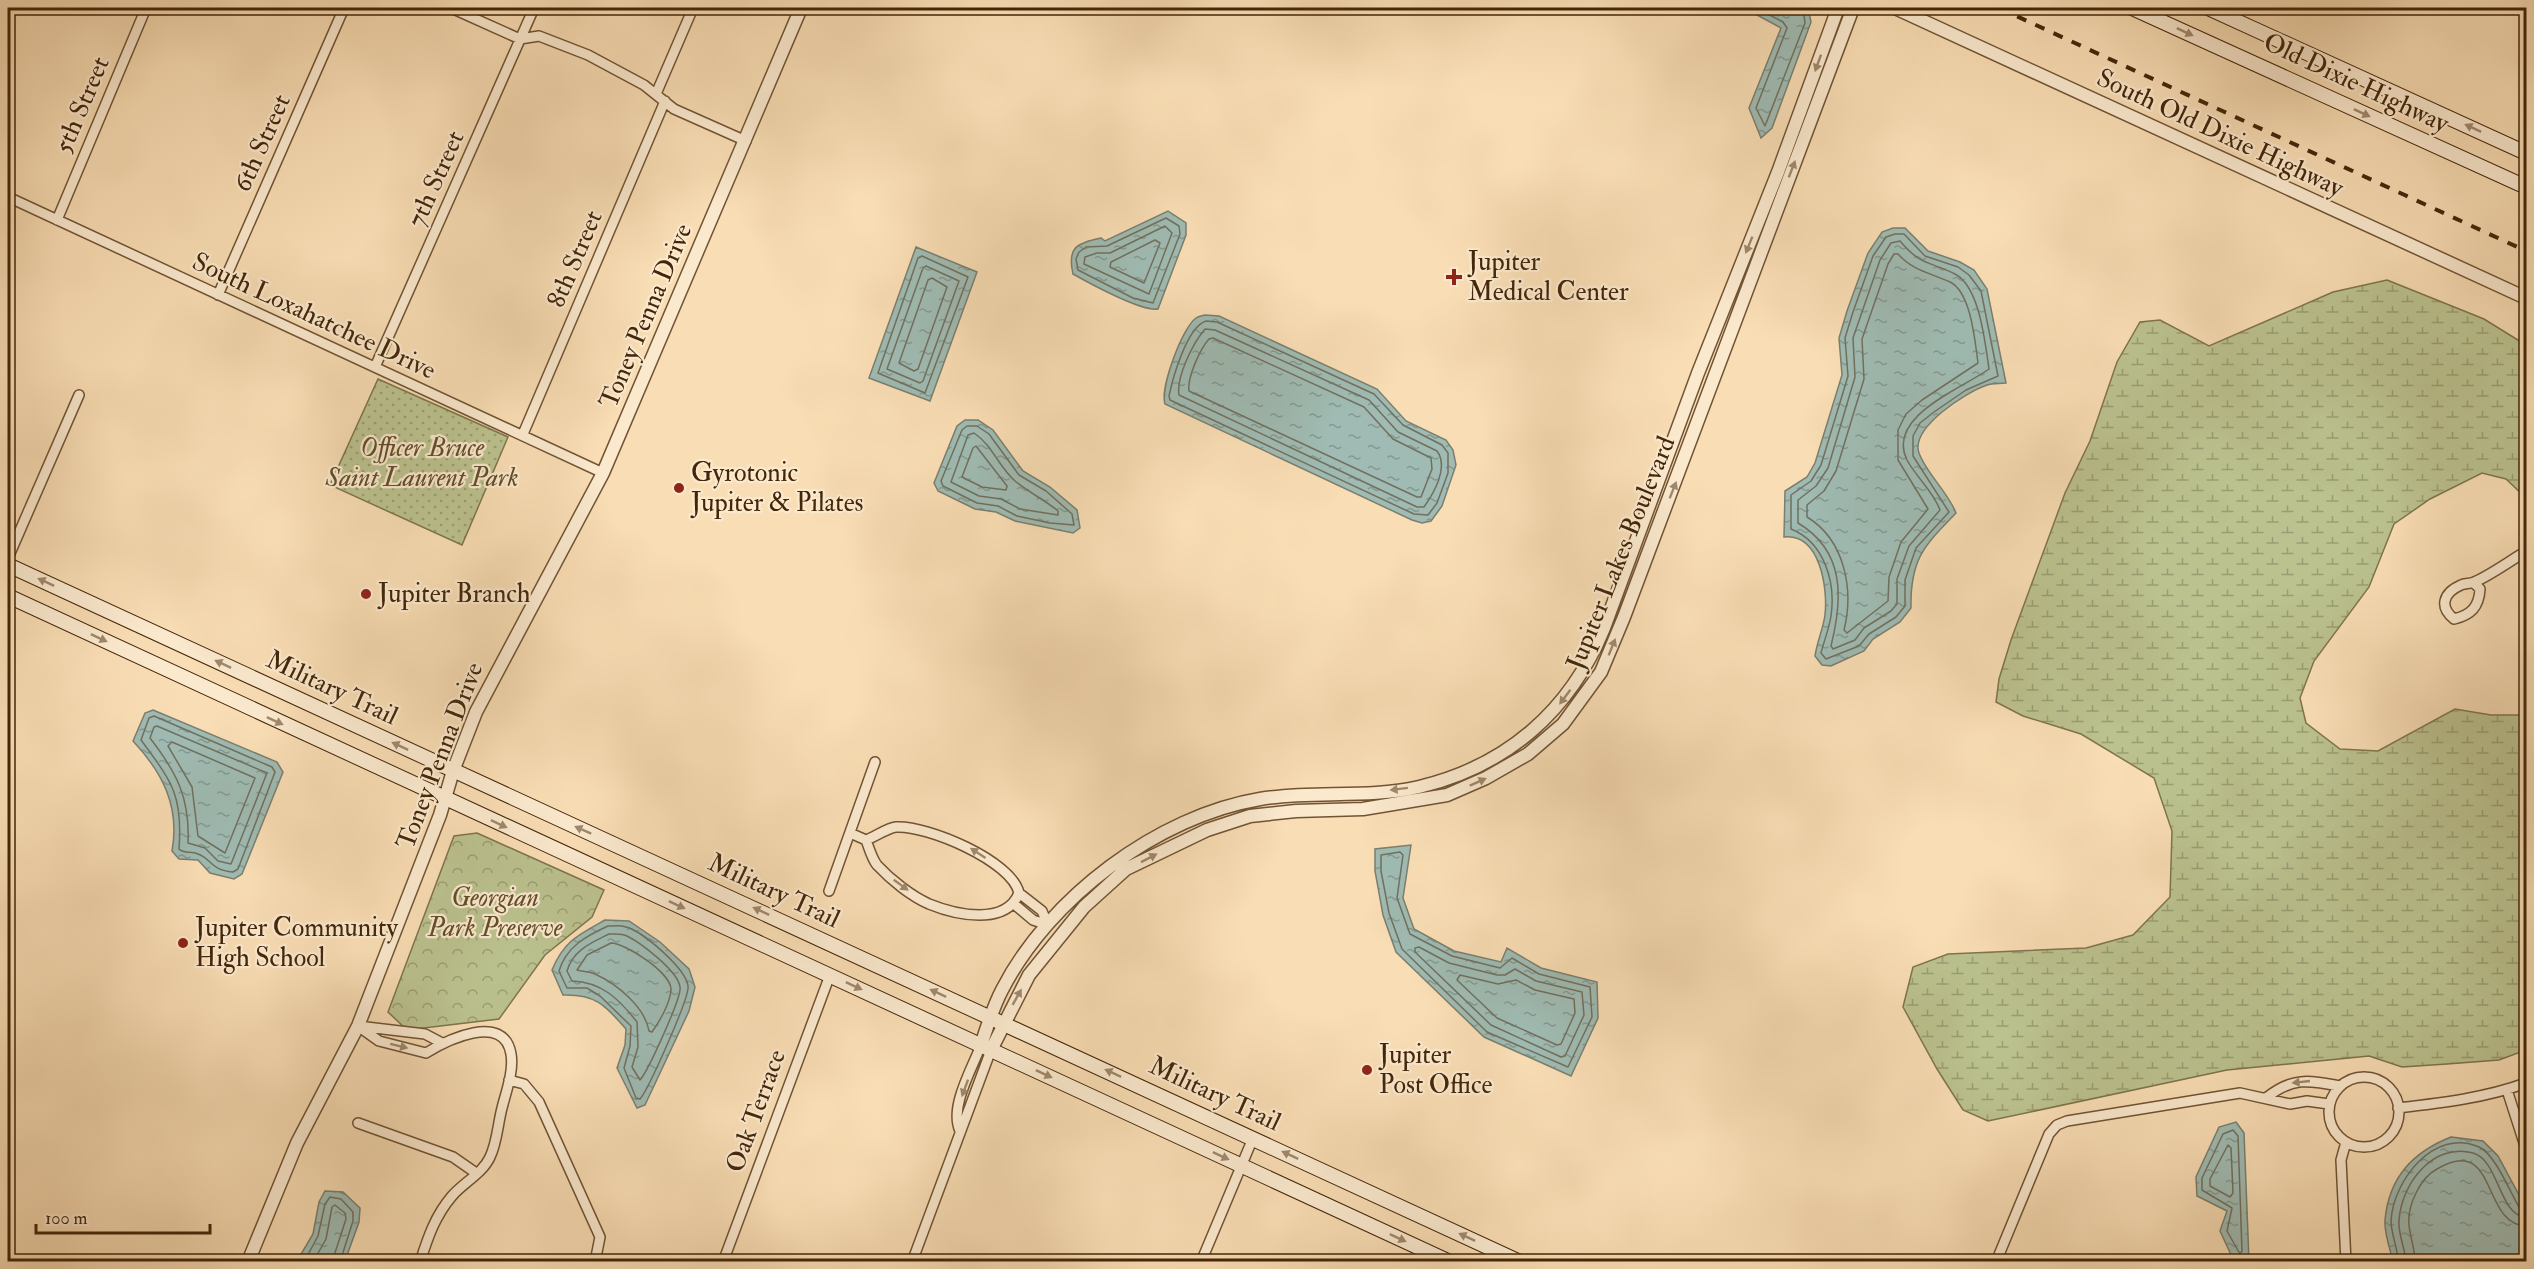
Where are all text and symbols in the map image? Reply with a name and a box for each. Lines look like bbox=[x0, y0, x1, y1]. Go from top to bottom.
street label: Old Dixie Highway bbox=[2258, 26, 2454, 140]
one-way arrow bbox=[2177, 27, 2194, 36]
street label: 5th Street bbox=[47, 52, 117, 158]
one-way arrow bbox=[1812, 54, 1822, 72]
street label: South Old Dixie Highway bbox=[2091, 62, 2349, 205]
street label: 6th Street bbox=[226, 89, 298, 197]
one-way arrow bbox=[2354, 108, 2371, 117]
one-way arrow bbox=[2465, 124, 2482, 133]
street label: 7th Street bbox=[401, 126, 471, 232]
one-way arrow bbox=[1788, 160, 1797, 178]
street label: 8th Street bbox=[540, 206, 610, 312]
street label: Toney Penna Drive bbox=[593, 219, 699, 413]
one-way arrow bbox=[1744, 236, 1753, 254]
street label: South Loxahatchee Drive bbox=[187, 246, 441, 387]
place label: Jupiter Medical Center bbox=[1467, 246, 1629, 308]
marker: Jupiter Medical Center bbox=[1445, 268, 1463, 286]
street label: Jupiter Lakes Boulevard bbox=[1559, 431, 1683, 676]
park label: Officer Bruce Saint Laurent Park bbox=[325, 432, 518, 494]
place label: Gyrotonic Jupiter & Pilates bbox=[690, 457, 864, 520]
marker: Gyrotonic Jupiter & Pilates bbox=[672, 481, 686, 495]
one-way arrow bbox=[1669, 481, 1678, 499]
one-way arrow bbox=[37, 578, 54, 587]
place label: Jupiter Branch bbox=[377, 578, 531, 611]
marker: Jupiter Branch bbox=[359, 587, 373, 601]
one-way arrow bbox=[90, 634, 107, 643]
one-way arrow bbox=[1608, 638, 1617, 656]
street label: Military Trail bbox=[261, 644, 403, 733]
street label: Toney Penna Drive bbox=[390, 658, 490, 854]
one-way arrow bbox=[213, 659, 231, 669]
one-way arrow bbox=[1559, 688, 1571, 704]
one-way arrow bbox=[267, 716, 284, 725]
one-way arrow bbox=[391, 742, 408, 751]
one-way arrow bbox=[1469, 776, 1487, 786]
one-way arrow bbox=[1390, 784, 1409, 794]
one-way arrow bbox=[491, 820, 508, 829]
one-way arrow bbox=[575, 826, 592, 835]
street label: Military Trail bbox=[703, 847, 845, 936]
one-way arrow bbox=[970, 848, 986, 859]
one-way arrow bbox=[1140, 853, 1158, 863]
one-way arrow bbox=[893, 879, 909, 891]
park label: Georgian Park Preserve bbox=[427, 882, 563, 944]
one-way arrow bbox=[668, 901, 685, 910]
one-way arrow bbox=[752, 907, 769, 916]
place label: Jupiter Community High School bbox=[194, 912, 398, 974]
marker: Jupiter Community High School bbox=[176, 936, 190, 950]
one-way arrow bbox=[845, 982, 862, 991]
one-way arrow bbox=[928, 988, 946, 998]
one-way arrow bbox=[1012, 988, 1022, 1005]
place label: Jupiter Post Office bbox=[1378, 1039, 1492, 1101]
one-way arrow bbox=[390, 1042, 408, 1052]
street label: Oak Terrace bbox=[719, 1045, 793, 1177]
street label: Military Trail bbox=[1144, 1050, 1286, 1139]
marker: Jupiter Post Office bbox=[1360, 1063, 1374, 1077]
one-way arrow bbox=[1104, 1069, 1121, 1078]
one-way arrow bbox=[1035, 1070, 1052, 1079]
one-way arrow bbox=[2291, 1077, 2310, 1087]
one-way arrow bbox=[959, 1079, 969, 1097]
one-way arrow bbox=[1281, 1151, 1298, 1160]
one-way arrow bbox=[1212, 1152, 1229, 1161]
scale bar bbox=[36, 1197, 210, 1235]
text: 100 m bbox=[45, 1207, 88, 1230]
one-way arrow bbox=[1457, 1232, 1475, 1242]
one-way arrow bbox=[1389, 1234, 1406, 1243]

